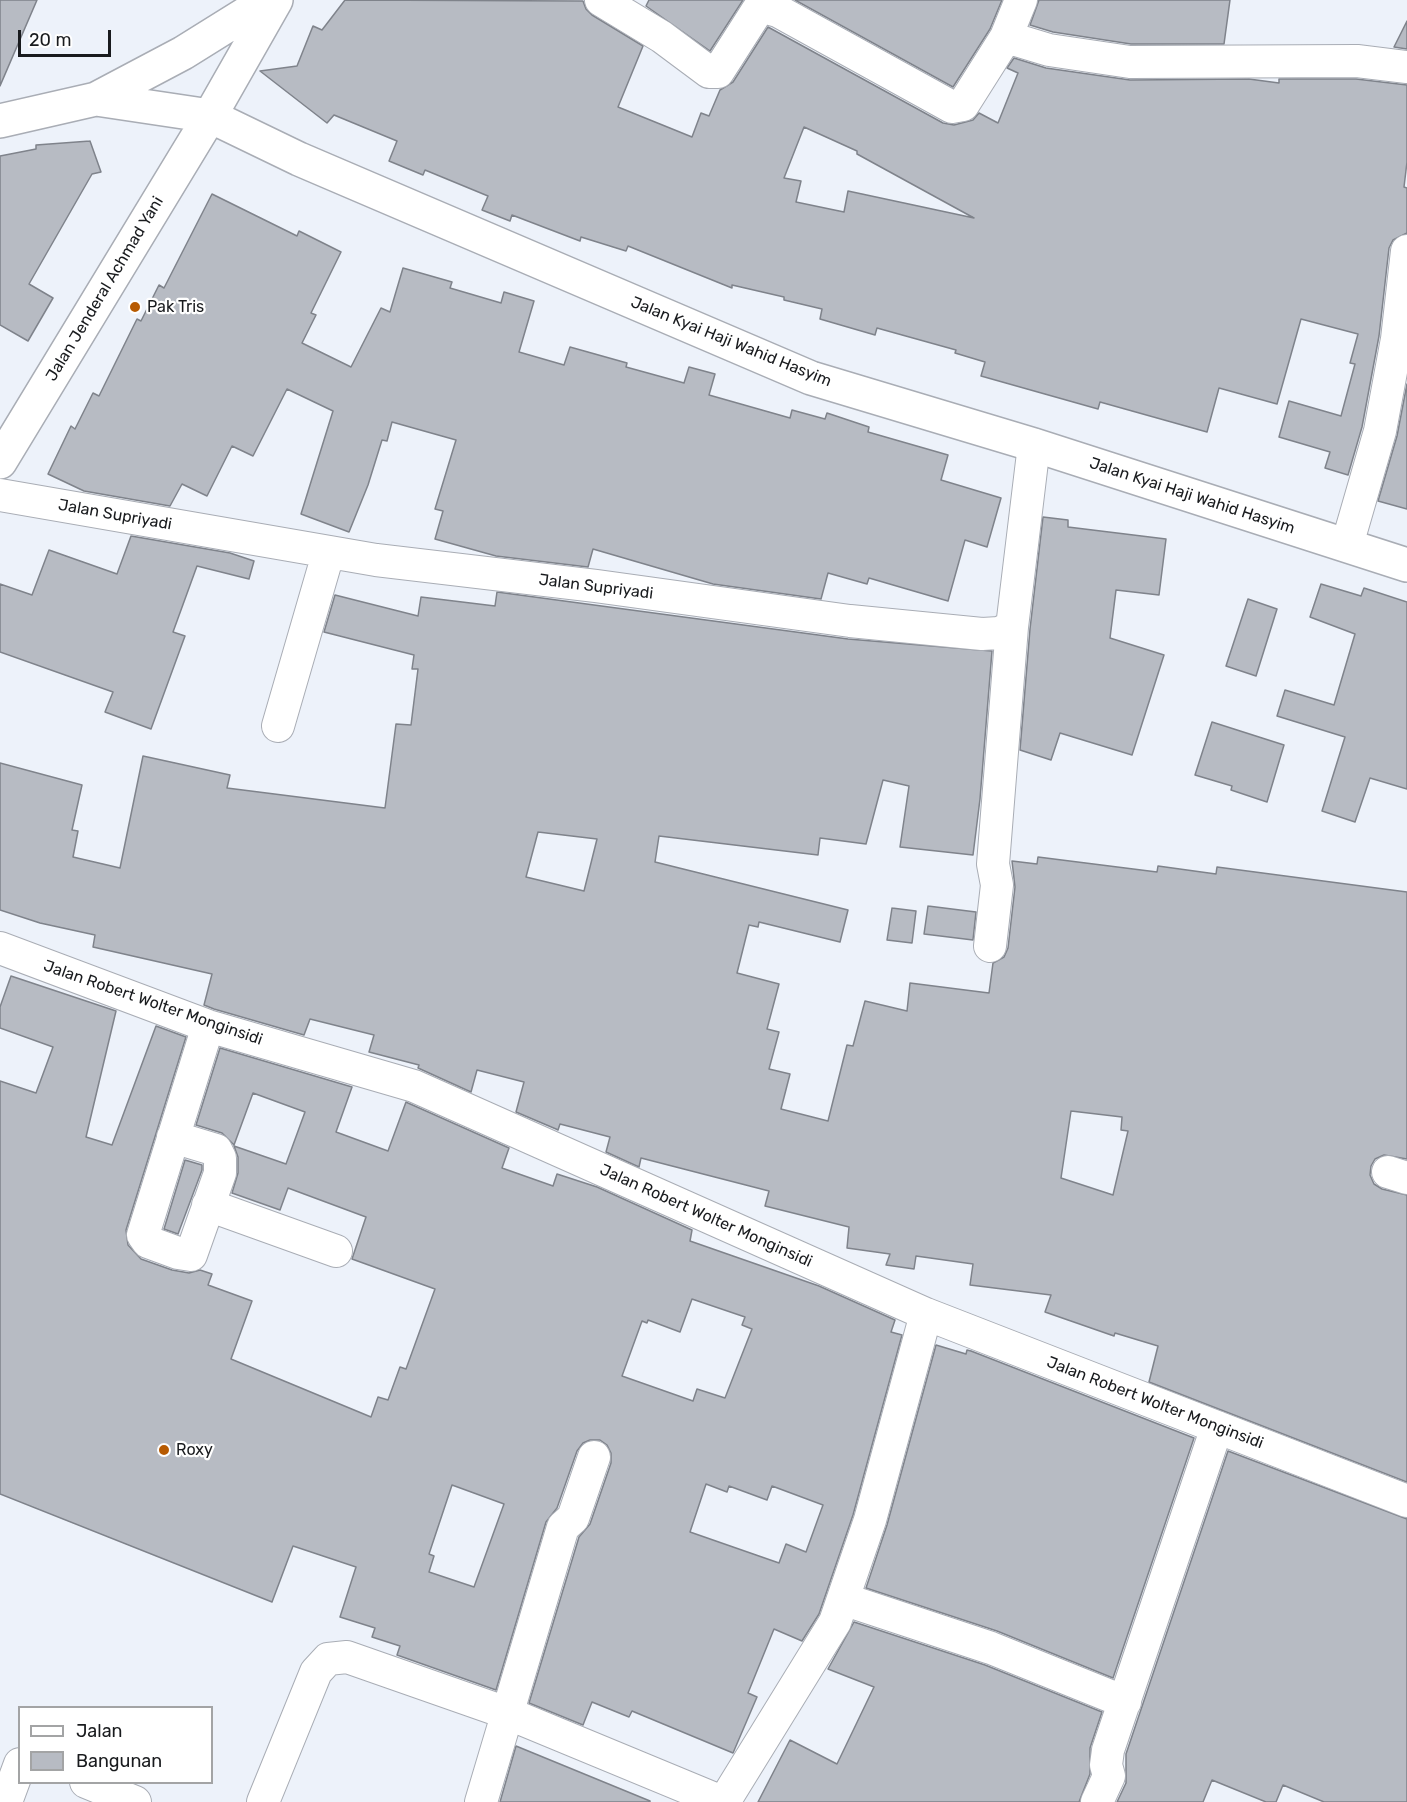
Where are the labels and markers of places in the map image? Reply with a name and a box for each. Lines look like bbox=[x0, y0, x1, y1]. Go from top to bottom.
place label: Pak Tris bbox=[147, 297, 204, 317]
marker: Pak Tris bbox=[128, 300, 142, 314]
place label: Roxy bbox=[176, 1440, 213, 1460]
marker: Roxy bbox=[157, 1443, 171, 1457]

